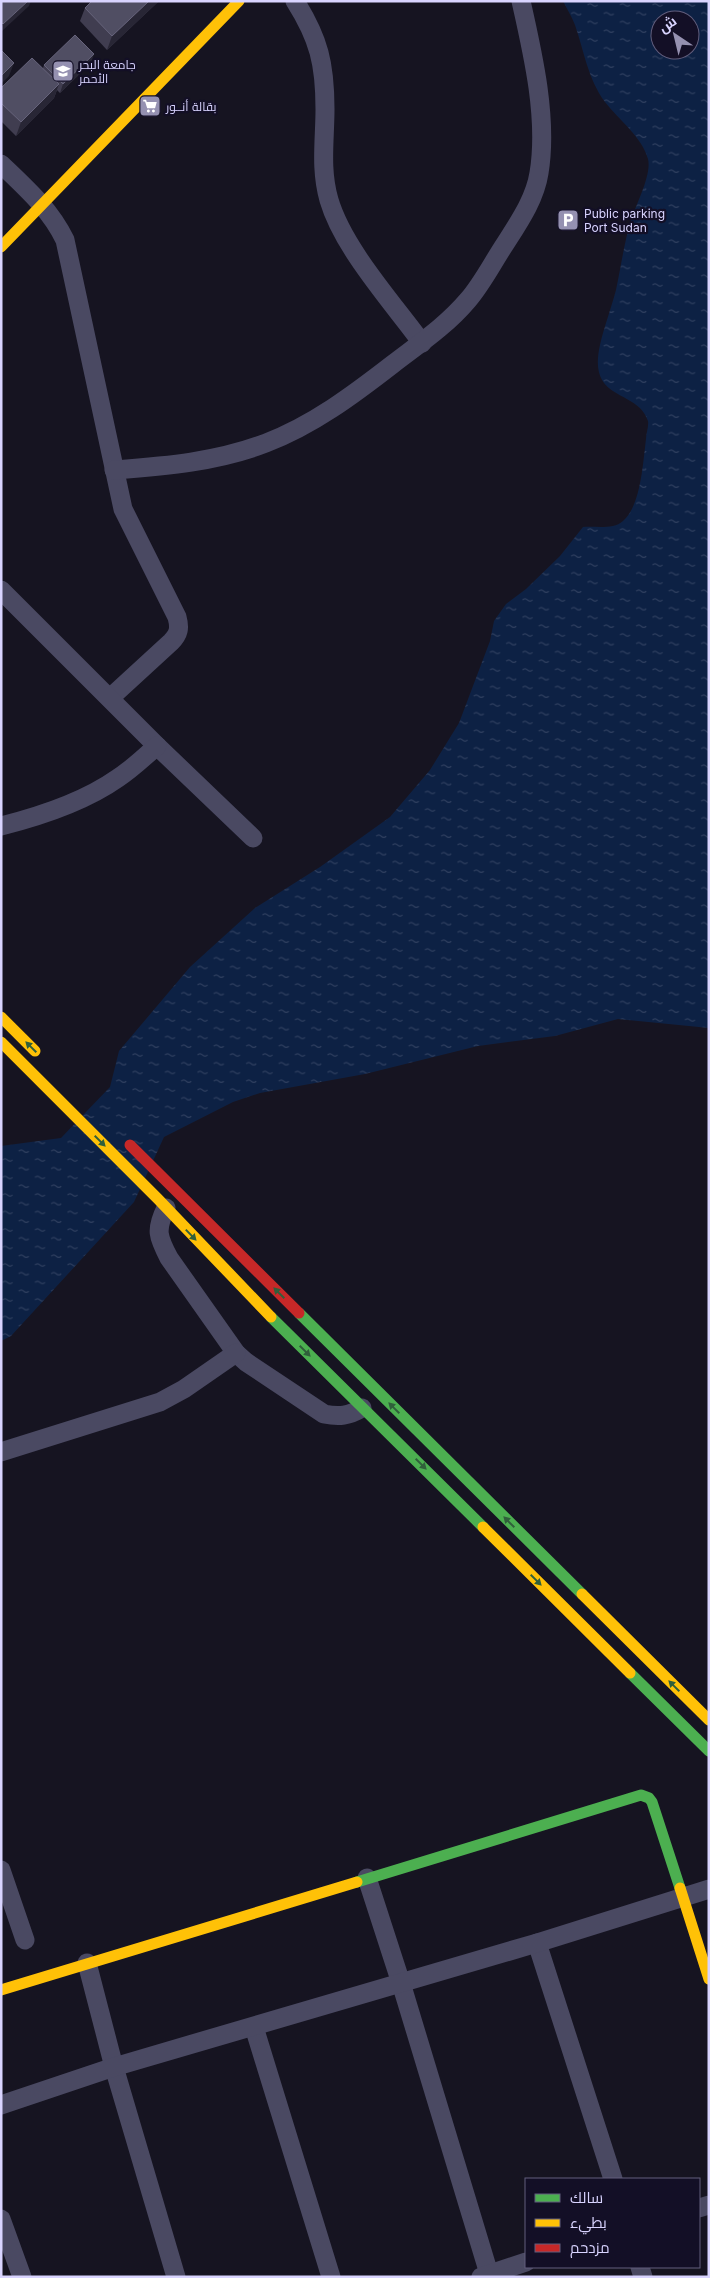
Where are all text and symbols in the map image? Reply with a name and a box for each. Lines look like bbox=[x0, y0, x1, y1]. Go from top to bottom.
north arrow bbox=[650, 10, 700, 60]
text: ش bbox=[655, 12, 680, 37]
place label: جامعة البحر الأحمر bbox=[78, 57, 136, 86]
school or university icon: جامعة البحر الأحمر bbox=[51, 59, 75, 83]
supermarket icon: بقالة أنــور bbox=[138, 94, 162, 118]
place label: بقالة أنــور bbox=[165, 99, 217, 114]
place label: Public parking Port Sudan bbox=[584, 206, 665, 235]
parking icon: Public parking Port Sudan bbox=[556, 208, 580, 232]
one-way arrow bbox=[25, 1041, 37, 1053]
one-way arrow bbox=[94, 1135, 106, 1147]
one-way arrow bbox=[185, 1228, 197, 1240]
one-way arrow bbox=[273, 1288, 285, 1300]
one-way arrow bbox=[299, 1345, 311, 1357]
one-way arrow bbox=[388, 1402, 400, 1414]
one-way arrow bbox=[415, 1458, 427, 1470]
one-way arrow bbox=[503, 1516, 515, 1528]
one-way arrow bbox=[529, 1574, 541, 1586]
one-way arrow bbox=[668, 1680, 680, 1692]
legend bbox=[525, 2178, 700, 2268]
text: سالك bbox=[570, 2188, 603, 2207]
text: بطيء bbox=[570, 2213, 607, 2235]
text: مزدحم bbox=[570, 2238, 610, 2258]

